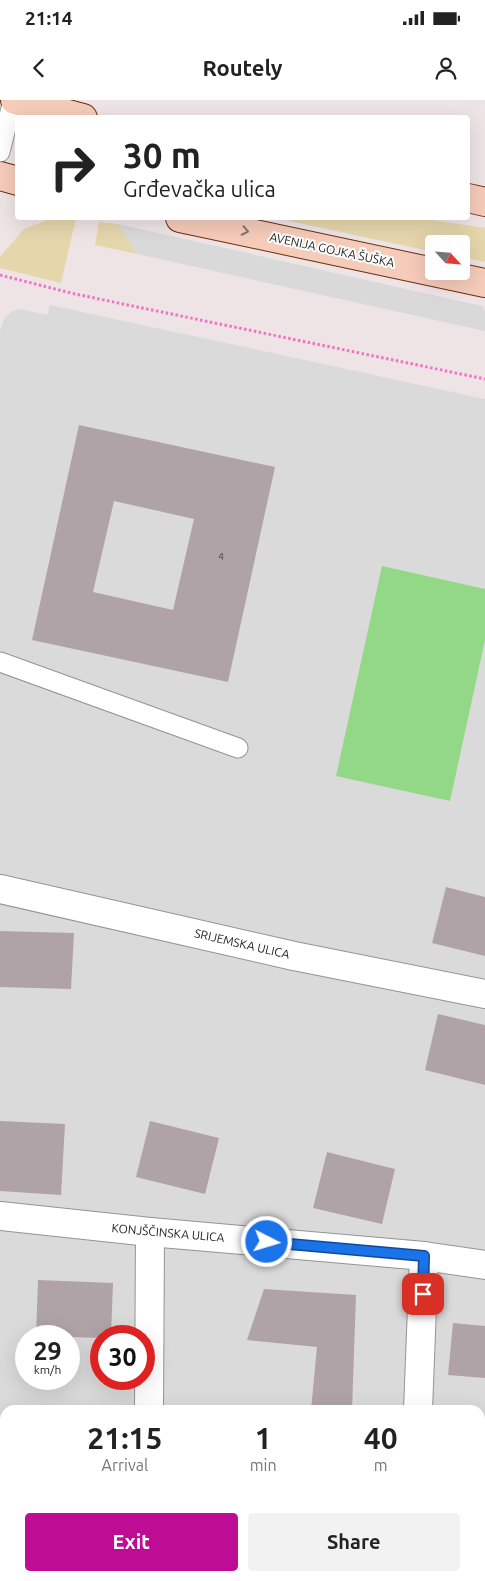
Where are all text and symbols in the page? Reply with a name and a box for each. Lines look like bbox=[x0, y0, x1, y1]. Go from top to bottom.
text: 21:14 bbox=[25, 7, 73, 29]
icon: back bbox=[25, 54, 53, 82]
icon: person bbox=[432, 54, 460, 82]
text: Routely bbox=[202, 55, 283, 80]
icon: right bbox=[40, 135, 105, 200]
text: 30 m bbox=[123, 135, 201, 175]
text: Grđevačka ulica bbox=[123, 176, 276, 201]
one-way arrow bbox=[240, 226, 249, 236]
street label: AVENIJA GOJKA ŠUŠKA bbox=[269, 230, 396, 269]
north arrow bbox=[425, 235, 470, 280]
map controls bbox=[425, 235, 470, 280]
house number: 4 bbox=[218, 551, 224, 562]
street label: SRIJEMSKA ULICA bbox=[193, 926, 291, 961]
position arrow bbox=[240, 1215, 292, 1267]
street label: KONJŠČINSKA ULICA bbox=[111, 1221, 225, 1244]
pin bbox=[402, 1273, 444, 1315]
icon: arrive bbox=[409, 1280, 437, 1308]
speed limit sign: 30 bbox=[90, 1325, 155, 1390]
text: 29 bbox=[33, 1337, 62, 1365]
text: km/h bbox=[34, 1363, 61, 1376]
text: 21:15 bbox=[87, 1421, 162, 1455]
text: 1 bbox=[255, 1421, 272, 1455]
text: 40 bbox=[364, 1421, 398, 1455]
text: Arrival bbox=[102, 1456, 148, 1474]
text: min bbox=[250, 1456, 277, 1474]
text: m bbox=[374, 1456, 388, 1474]
button: Exit bbox=[25, 1513, 238, 1571]
button: Share bbox=[248, 1513, 460, 1571]

